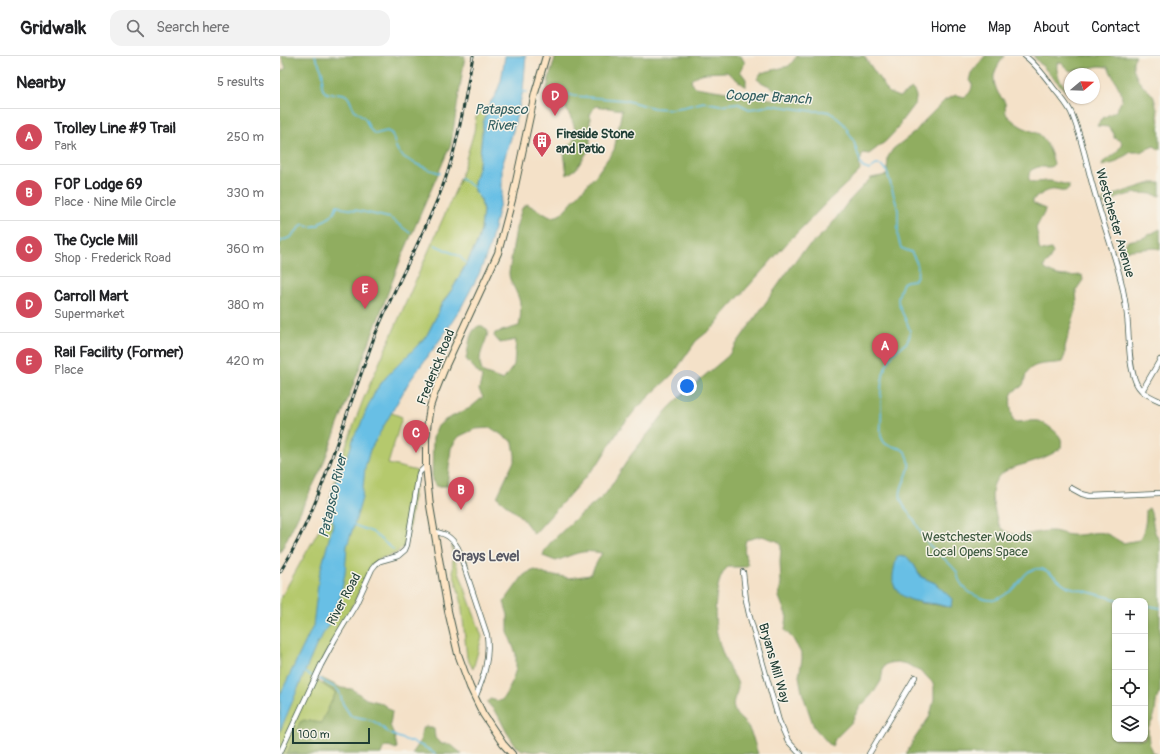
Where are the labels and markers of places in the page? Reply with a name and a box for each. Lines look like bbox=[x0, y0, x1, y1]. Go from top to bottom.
pin: D bbox=[542, 83, 568, 116]
place label: Fireside Stone and Patio bbox=[556, 126, 635, 157]
building icon: Fireside Stone and Patio bbox=[531, 130, 553, 158]
pin: E bbox=[352, 276, 378, 309]
pin: A bbox=[872, 333, 898, 366]
pin: C bbox=[403, 420, 429, 453]
pin: B bbox=[448, 477, 474, 510]

